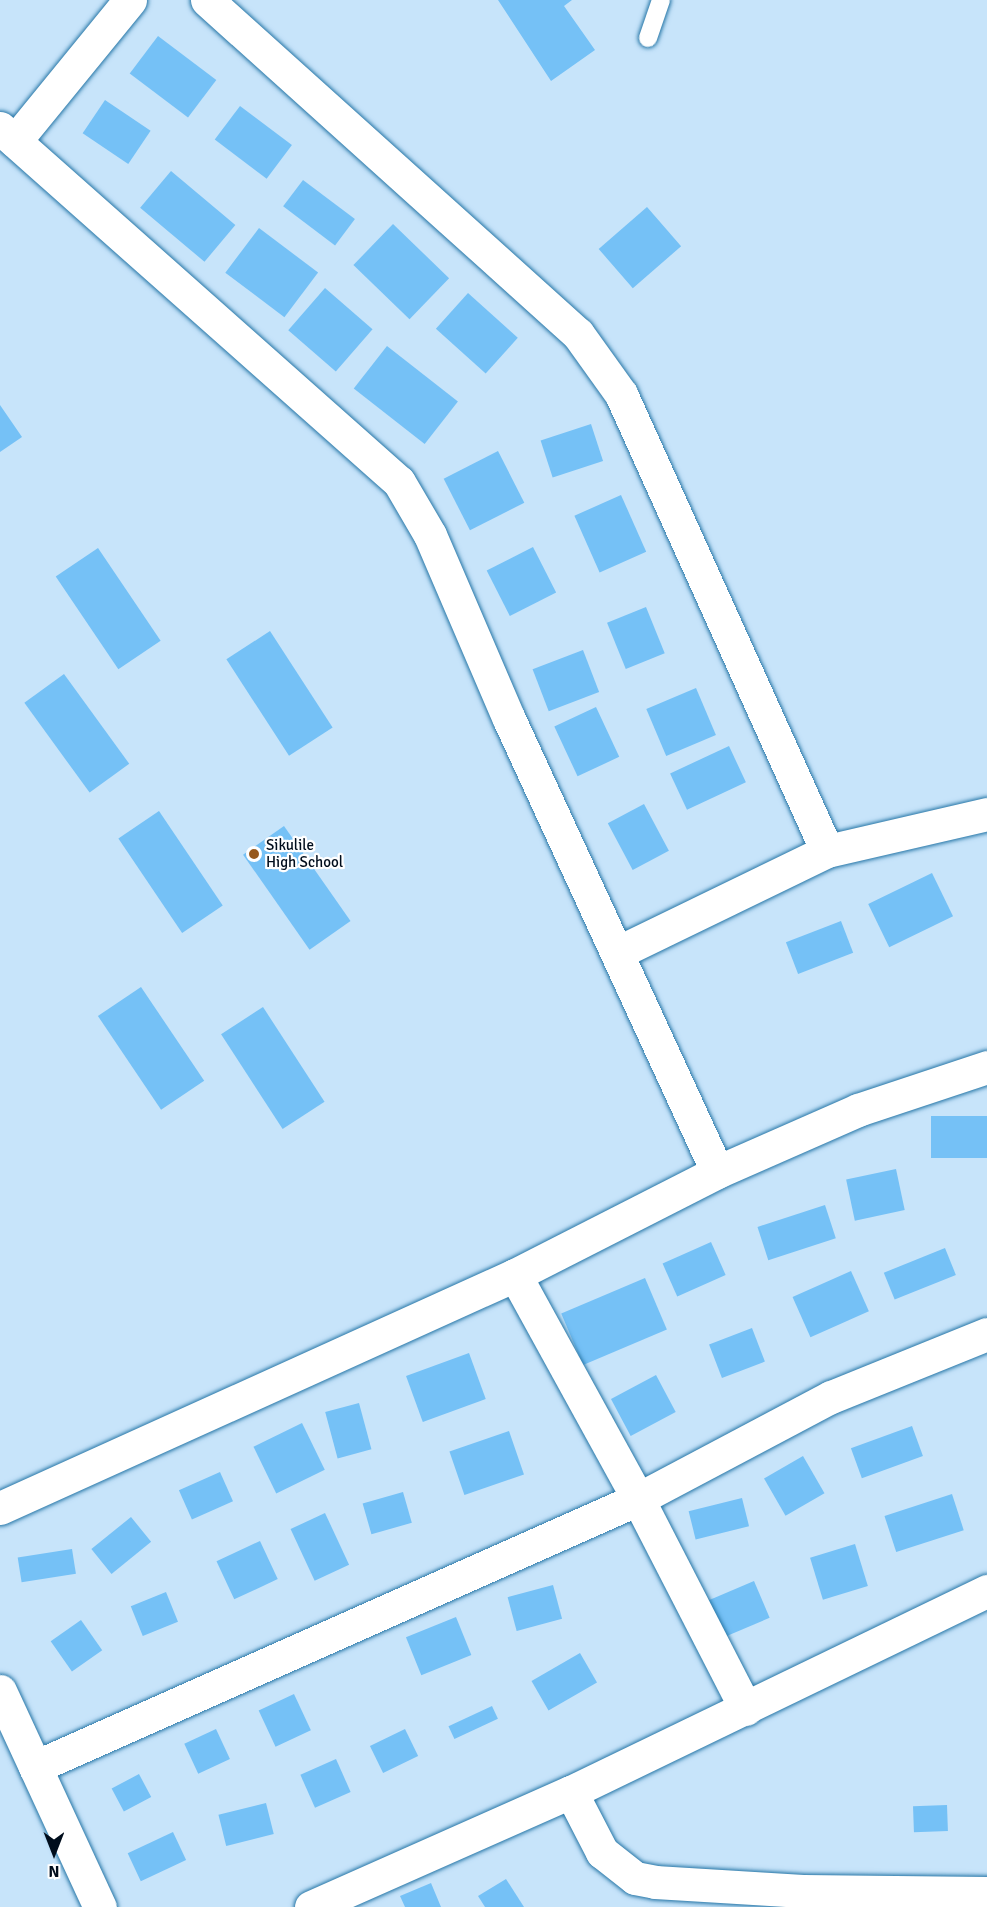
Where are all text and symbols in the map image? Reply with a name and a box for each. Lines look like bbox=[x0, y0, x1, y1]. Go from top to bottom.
place label: Sikulile High School bbox=[266, 836, 343, 871]
marker: Sikulile High School bbox=[247, 847, 261, 861]
north arrow bbox=[24, 1823, 84, 1883]
text: N bbox=[48, 1861, 60, 1881]

